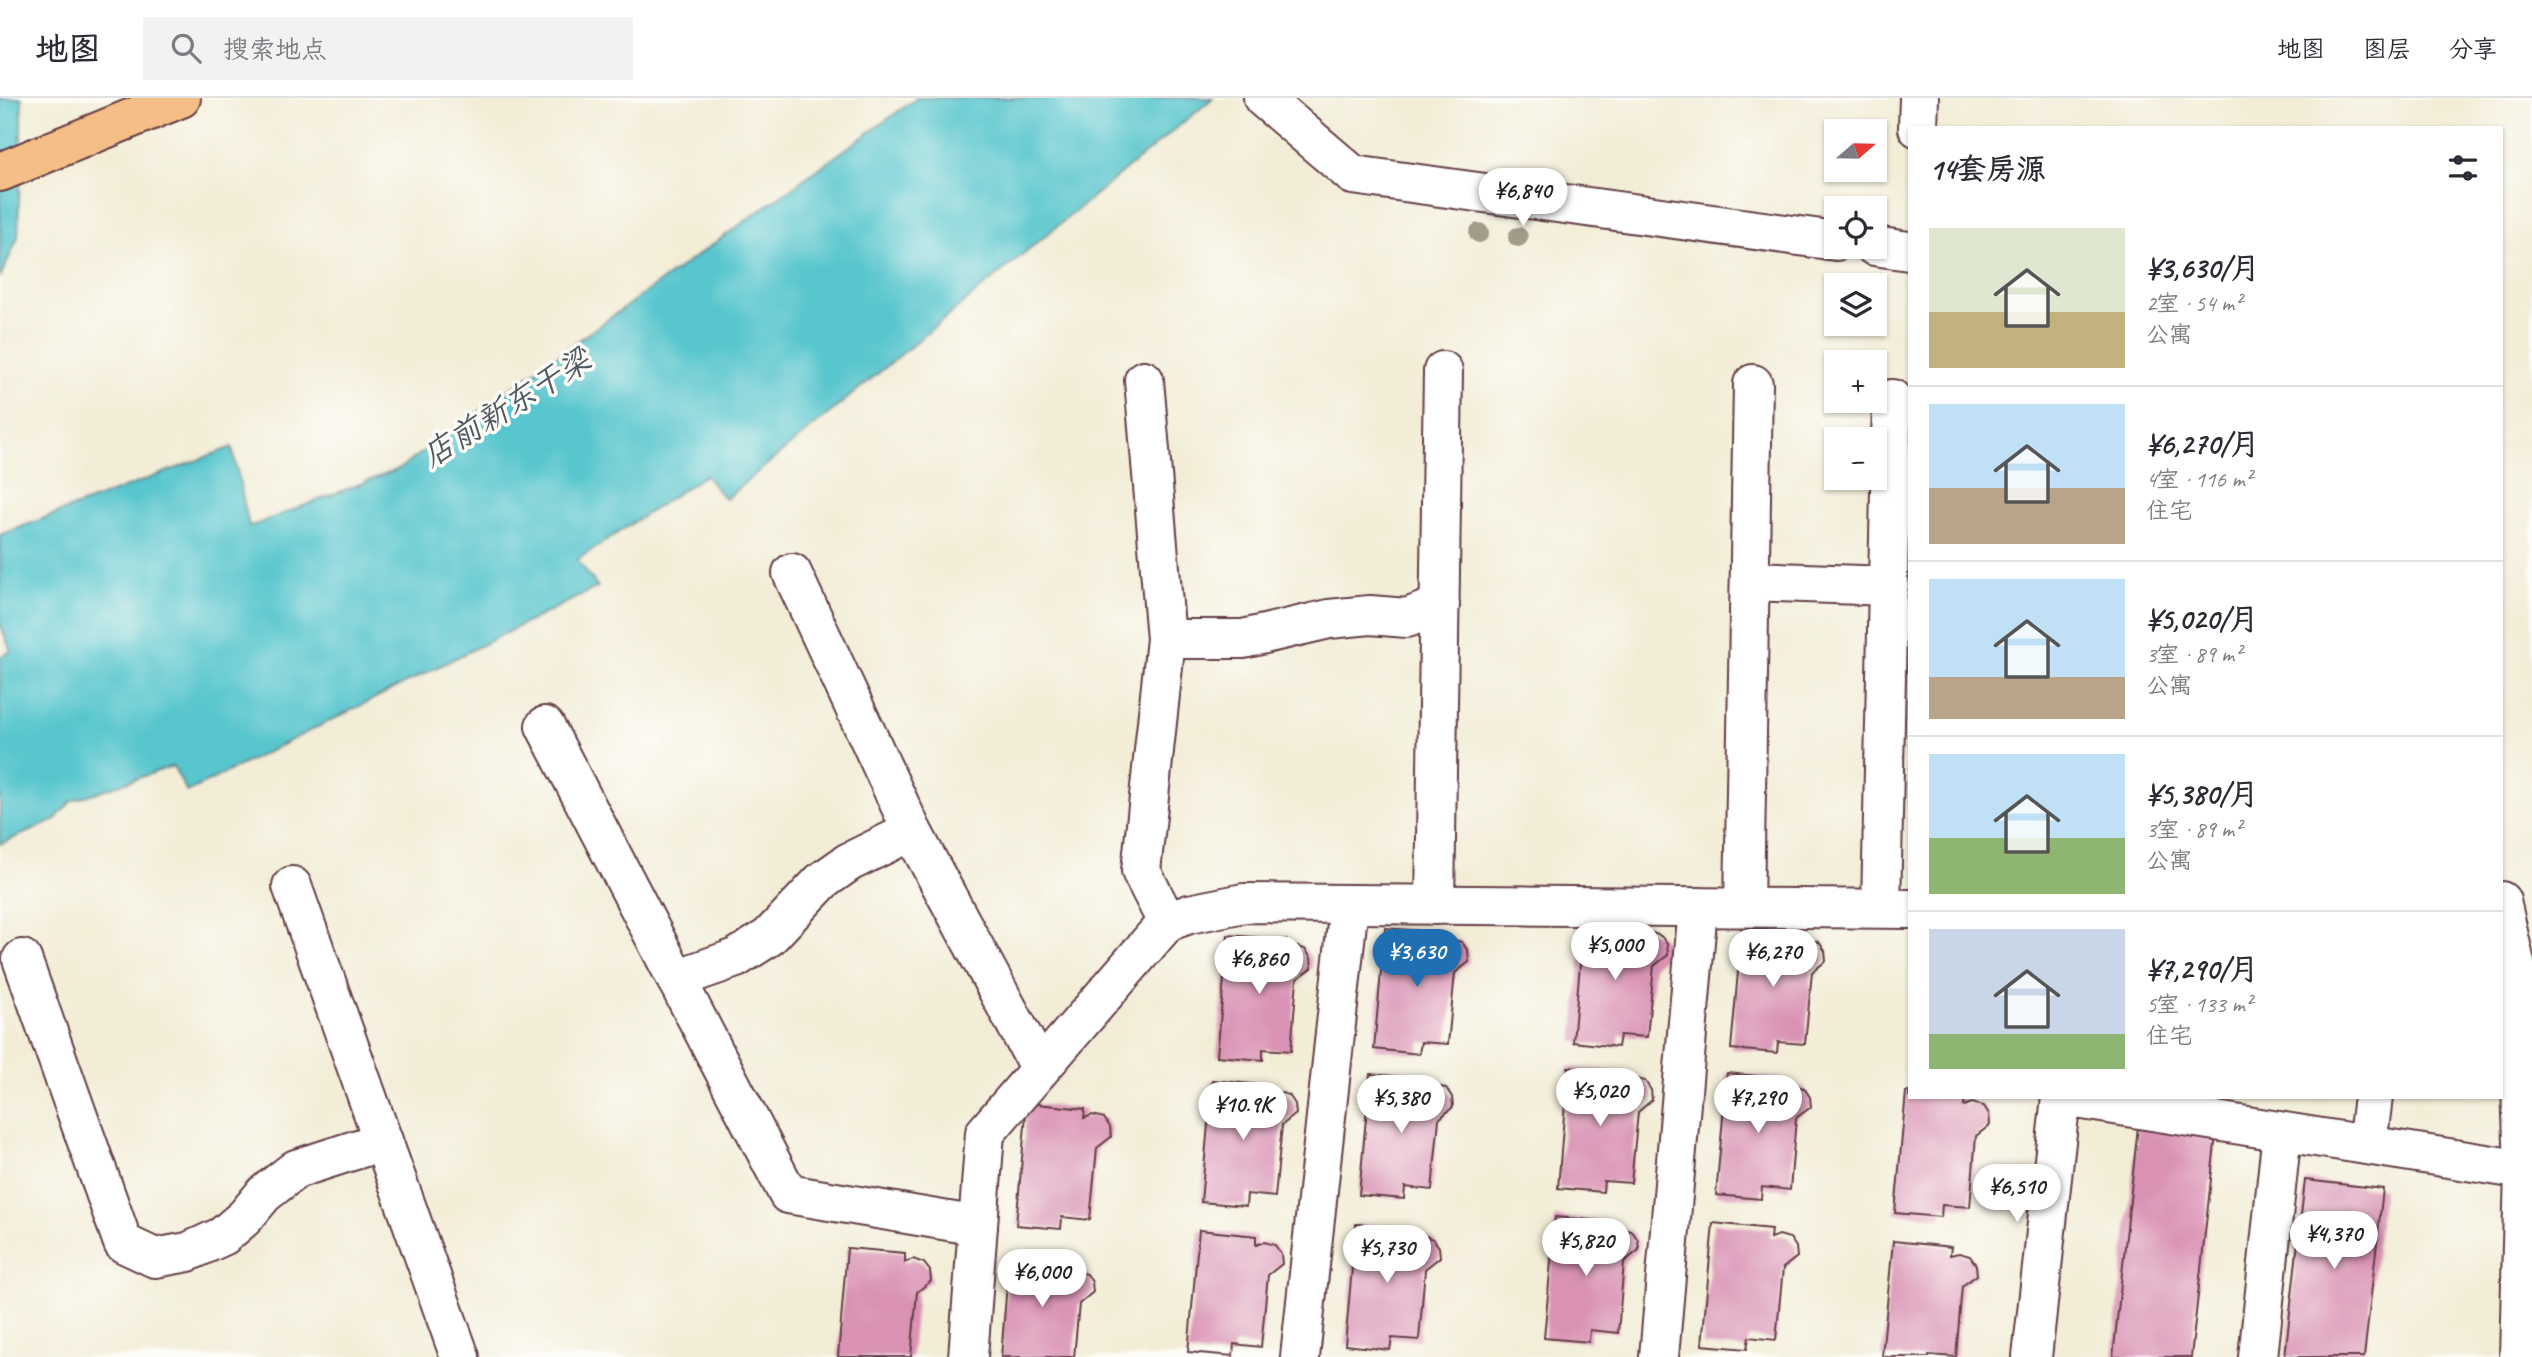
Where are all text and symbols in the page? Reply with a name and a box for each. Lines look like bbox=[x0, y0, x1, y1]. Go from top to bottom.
search box bbox=[143, 17, 633, 80]
text: 地图 bbox=[35, 28, 101, 70]
icon: search bbox=[167, 29, 205, 67]
text: 搜索地点 bbox=[223, 33, 327, 66]
text: 地图 bbox=[2277, 34, 2325, 64]
text: 图层 bbox=[2363, 34, 2411, 64]
text: 分享 bbox=[2449, 34, 2497, 64]
north arrow bbox=[1824, 119, 1886, 182]
map controls bbox=[1824, 119, 1887, 490]
icon: filters bbox=[2444, 149, 2482, 187]
text: 14套房源 bbox=[1929, 150, 2046, 188]
pin: ¥6,840 bbox=[1466, 169, 1580, 228]
text: ¥6,840 bbox=[1495, 176, 1551, 205]
button: locate bbox=[1824, 196, 1887, 259]
text: ¥3,630/月 bbox=[2146, 249, 2260, 287]
icon: home bbox=[1985, 256, 2069, 340]
button: layers bbox=[1824, 273, 1887, 336]
text: 2室 · 54 m² bbox=[2146, 289, 2241, 318]
text: 公寓 bbox=[2146, 320, 2192, 349]
water label: 店前新东干梁 bbox=[414, 338, 600, 476]
button: + bbox=[1824, 350, 1887, 413]
text: ¥6,270/月 bbox=[2146, 425, 2260, 463]
button: − bbox=[1824, 427, 1887, 490]
icon: home bbox=[1985, 432, 2069, 516]
text: 4室 · 116 m² bbox=[2146, 465, 2252, 494]
text: 住宅 bbox=[2146, 496, 2192, 525]
text: ¥5,020/月 bbox=[2146, 600, 2259, 638]
icon: home bbox=[1985, 607, 2069, 691]
text: 3室 · 89 m² bbox=[2146, 640, 2241, 669]
text: 公寓 bbox=[2146, 671, 2192, 700]
text: ¥5,380/月 bbox=[2146, 775, 2259, 813]
icon: home bbox=[1985, 782, 2069, 866]
text: 3室 · 89 m² bbox=[2146, 815, 2241, 844]
text: 公寓 bbox=[2146, 846, 2192, 875]
pin: ¥5,000 bbox=[1558, 922, 1672, 982]
pin: ¥3,630 bbox=[1360, 930, 1474, 989]
text: ¥5,000 bbox=[1587, 930, 1643, 959]
pin: ¥6,270 bbox=[1716, 930, 1830, 989]
pin: ¥6,860 bbox=[1202, 936, 1316, 996]
text: ¥3,630 bbox=[1389, 937, 1445, 966]
text: ¥6,270 bbox=[1745, 937, 1801, 966]
text: ¥6,860 bbox=[1230, 944, 1288, 973]
text: ¥7,290/月 bbox=[2146, 950, 2259, 988]
icon: home bbox=[1985, 957, 2069, 1041]
text: 5室 · 133 m² bbox=[2146, 990, 2252, 1019]
text: 住宅 bbox=[2146, 1021, 2192, 1050]
pin: ¥5,020 bbox=[1543, 1068, 1657, 1128]
pin: ¥5,380 bbox=[1344, 1076, 1458, 1135]
text: ¥5,020 bbox=[1572, 1076, 1628, 1105]
pin: ¥7,290 bbox=[1701, 1076, 1815, 1135]
pin: ¥10.9K bbox=[1186, 1082, 1300, 1142]
text: ¥5,380 bbox=[1373, 1083, 1429, 1112]
text: ¥7,290 bbox=[1730, 1083, 1786, 1112]
text: ¥10.9K bbox=[1214, 1090, 1272, 1119]
pin: ¥6,510 bbox=[1960, 1164, 2074, 1224]
text: ¥6,510 bbox=[1989, 1172, 2045, 1201]
pin: ¥4,370 bbox=[2277, 1212, 2391, 1271]
pin: ¥5,820 bbox=[1529, 1218, 1643, 1278]
text: ¥4,370 bbox=[2306, 1219, 2362, 1248]
pin: ¥5,730 bbox=[1330, 1226, 1444, 1285]
text: ¥5,820 bbox=[1558, 1226, 1614, 1255]
text: ¥5,730 bbox=[1359, 1233, 1415, 1262]
pin: ¥6,000 bbox=[985, 1250, 1099, 1309]
text: ¥6,000 bbox=[1014, 1257, 1070, 1286]

